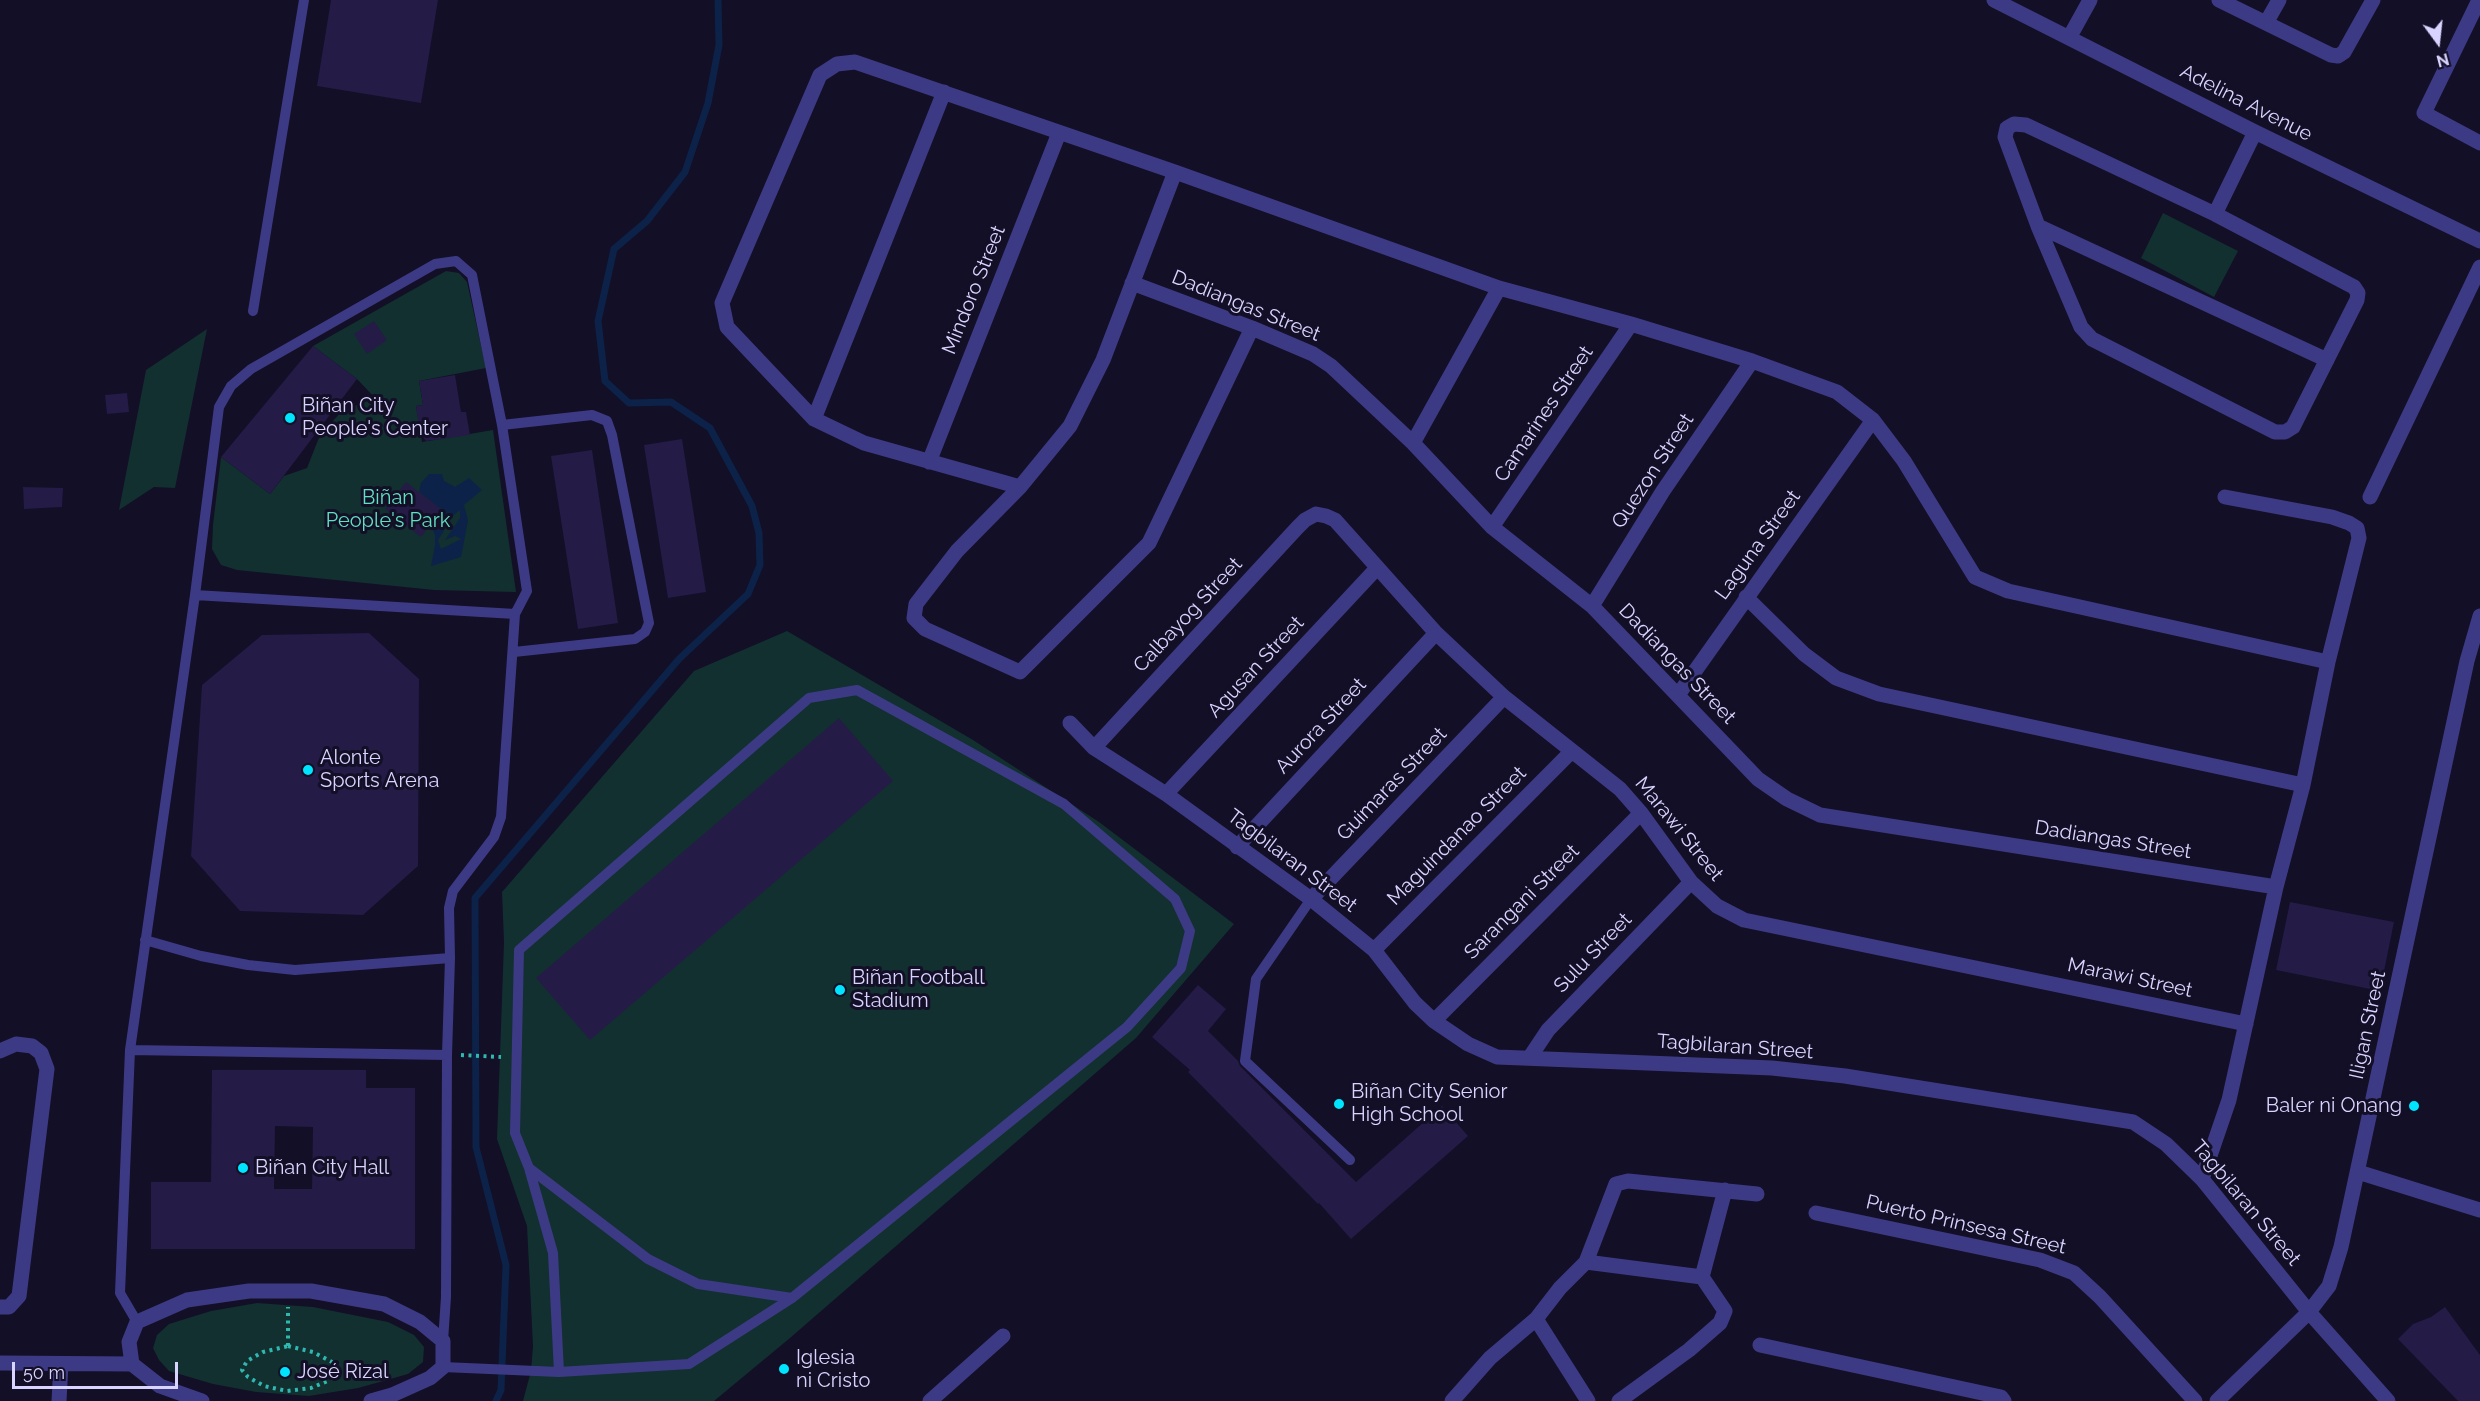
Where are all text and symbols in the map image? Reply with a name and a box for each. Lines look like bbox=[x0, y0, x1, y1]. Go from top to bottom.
north arrow bbox=[2408, 12, 2468, 72]
text: N bbox=[2434, 49, 2451, 71]
street label: Adelina Avenue bbox=[2176, 59, 2316, 147]
street label: Mindoro Street bbox=[937, 222, 1011, 358]
street label: Dadiangas Street bbox=[1168, 265, 1324, 347]
street label: Camarines Street bbox=[1490, 341, 1598, 487]
place label: Biñan City People's Center bbox=[302, 394, 448, 441]
street label: Quezon Street bbox=[1607, 409, 1699, 533]
marker: Biñan City People's Center bbox=[283, 411, 297, 425]
street label: Laguna Street bbox=[1710, 485, 1806, 605]
park label: Biñan People's Park bbox=[326, 486, 450, 533]
street label: Calbayog Street bbox=[1129, 553, 1247, 677]
street label: Dadiangas Street bbox=[1614, 599, 1740, 729]
street label: Agusan Street bbox=[1203, 611, 1309, 723]
street label: Aurora Street bbox=[1271, 673, 1371, 779]
street label: Guimaras Street bbox=[1332, 722, 1452, 846]
place label: Alonte Sports Arena bbox=[320, 746, 439, 793]
street label: Maguindanao Street bbox=[1382, 761, 1532, 911]
marker: Alonte Sports Arena bbox=[301, 763, 315, 777]
street label: Marawi Street bbox=[1630, 772, 1728, 886]
street label: Tagbilaran Street bbox=[1222, 804, 1362, 918]
street label: Dadiangas Street bbox=[2033, 816, 2193, 864]
street label: Sarangani Street bbox=[1460, 840, 1584, 964]
street label: Sulu Street bbox=[1549, 908, 1637, 998]
street label: Marawi Street bbox=[2065, 953, 2195, 1003]
place label: Biñan Football Stadium bbox=[852, 966, 985, 1013]
street label: Iligan Street bbox=[2345, 969, 2391, 1081]
marker: Biñan Football Stadium bbox=[833, 983, 847, 997]
street label: Tagbilaran Street bbox=[1656, 1030, 1814, 1064]
place label: Biñan City Senior High School bbox=[1351, 1080, 1508, 1127]
place label: Baler ni Onang bbox=[2266, 1094, 2402, 1118]
marker: Biñan City Senior High School bbox=[1332, 1097, 1346, 1111]
marker: Baler ni Onang bbox=[2407, 1099, 2421, 1113]
street label: Tagbilaran Street bbox=[2187, 1135, 2305, 1271]
place label: Biñan City Hall bbox=[255, 1156, 389, 1180]
marker: Biñan City Hall bbox=[236, 1161, 250, 1175]
street label: Puerto Prinsesa Street bbox=[1864, 1190, 2068, 1260]
place label: Iglesia ni Cristo bbox=[796, 1346, 870, 1393]
scale bar bbox=[15, 1350, 182, 1388]
place label: José Rizal bbox=[297, 1360, 388, 1384]
text: 50 m bbox=[23, 1362, 65, 1383]
marker: Iglesia ni Cristo bbox=[777, 1362, 791, 1376]
marker: José Rizal bbox=[278, 1365, 292, 1379]

